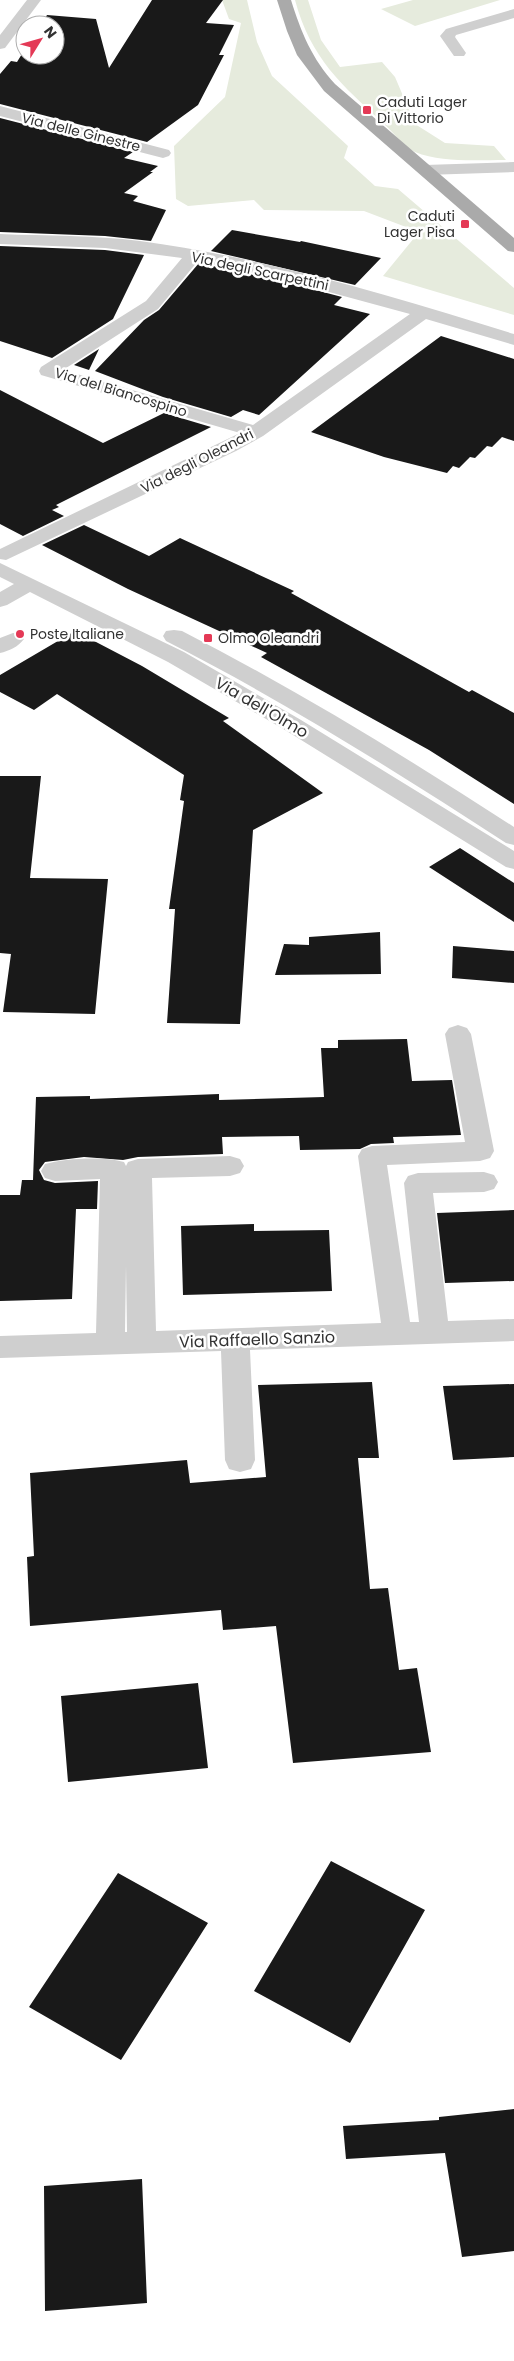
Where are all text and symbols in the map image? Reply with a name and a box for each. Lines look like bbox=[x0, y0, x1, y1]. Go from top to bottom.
north arrow bbox=[15, 15, 65, 65]
text: N bbox=[39, 22, 62, 42]
place label: Caduti Lager Di Vittorio bbox=[377, 92, 467, 128]
marker: Caduti Lager Di Vittorio bbox=[361, 104, 373, 116]
street label: Via delle Ginestre bbox=[19, 108, 143, 157]
place label: Caduti Lager Pisa bbox=[384, 206, 455, 242]
marker: Caduti Lager Pisa bbox=[459, 218, 471, 230]
street label: Via degli Scarpettini bbox=[189, 247, 331, 295]
street label: Via del Biancospino bbox=[52, 362, 190, 422]
street label: Via degli Oleandri bbox=[137, 424, 257, 498]
place label: Poste Italiane bbox=[30, 624, 124, 644]
marker: Poste Italiane bbox=[14, 628, 26, 640]
place label: Olmo Oleandri bbox=[218, 628, 319, 648]
marker: Olmo Oleandri bbox=[202, 632, 214, 644]
street label: Via dell'Olmo bbox=[211, 671, 313, 743]
street label: Via Raffaello Sanzio bbox=[179, 1325, 335, 1354]

